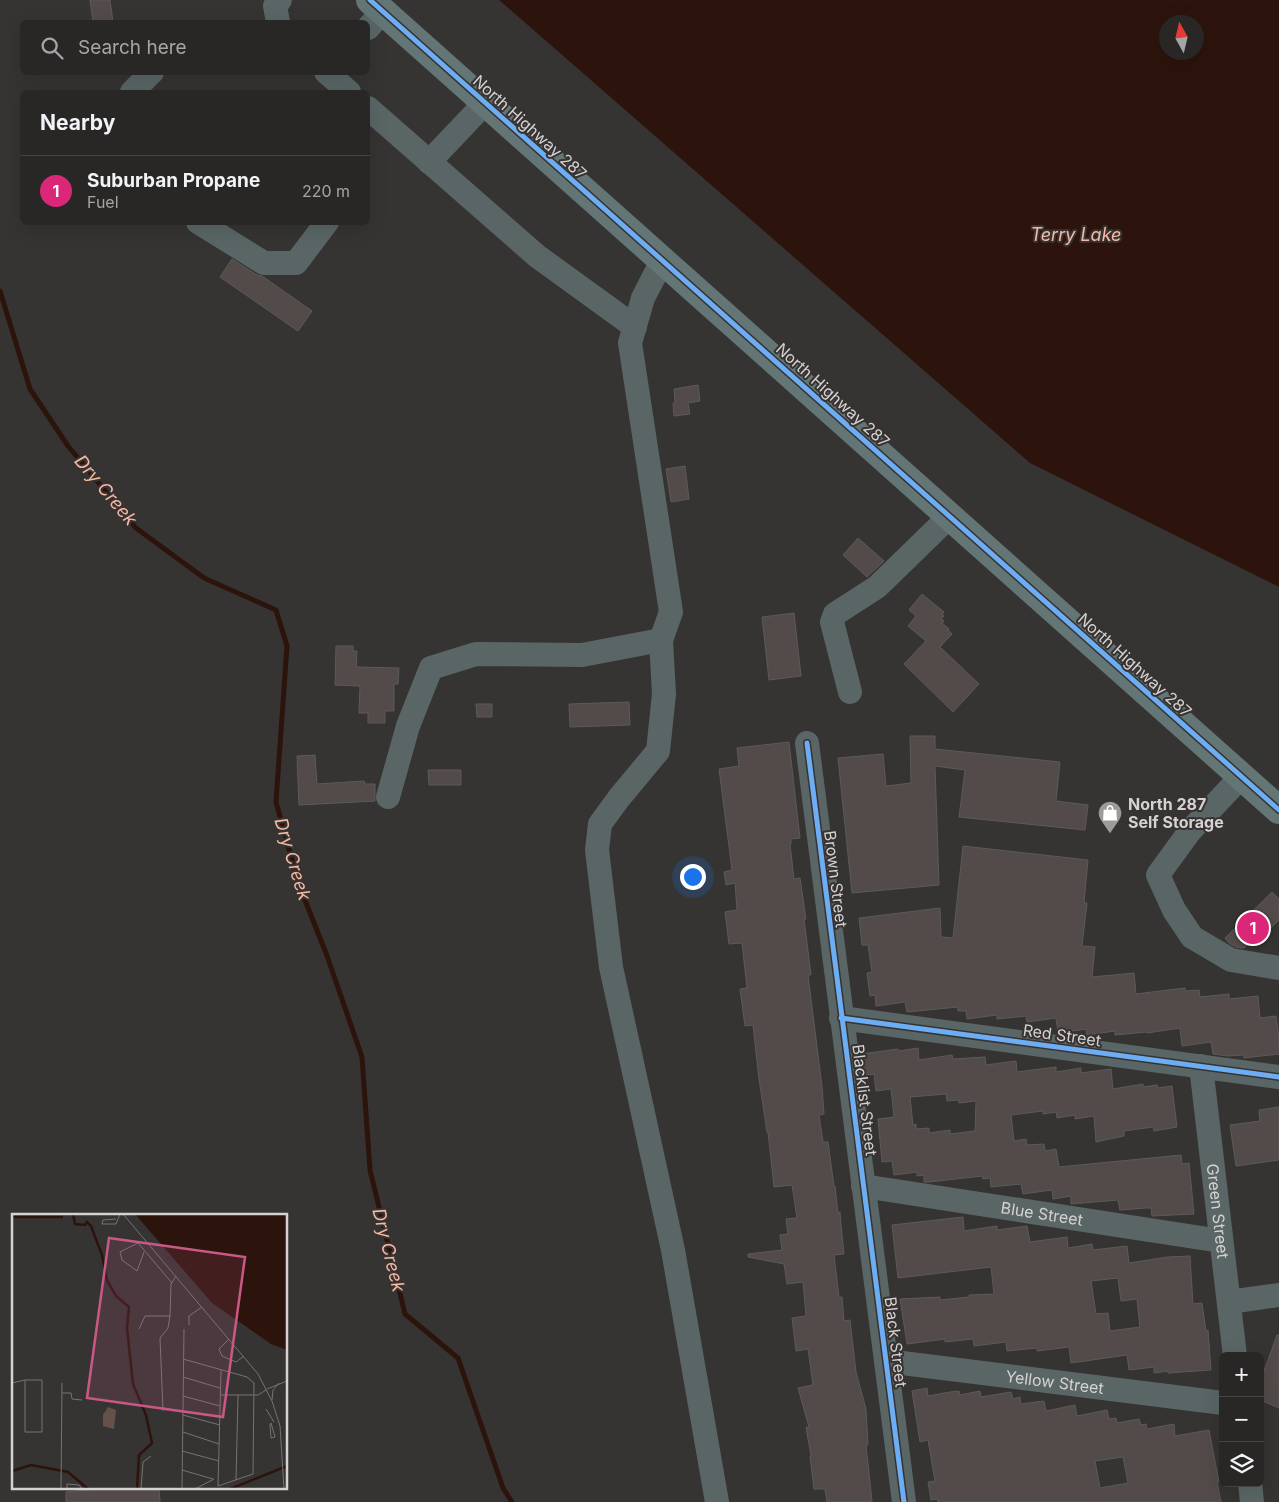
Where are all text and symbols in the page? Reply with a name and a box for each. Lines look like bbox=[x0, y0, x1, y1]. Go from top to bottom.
north arrow bbox=[1159, 15, 1204, 60]
search box bbox=[20, 20, 370, 75]
icon: search bbox=[38, 34, 66, 62]
text: Search here bbox=[78, 36, 187, 59]
street label: North Highway 287 bbox=[469, 71, 591, 183]
text: Nearby bbox=[40, 110, 115, 135]
text: Suburban Propane bbox=[87, 169, 260, 192]
text: 1 bbox=[53, 181, 59, 201]
text: 220 m bbox=[302, 181, 350, 201]
text: Fuel bbox=[87, 192, 119, 212]
water label: Terry Lake bbox=[1031, 224, 1121, 245]
street label: North Highway 287 bbox=[772, 339, 894, 451]
water label: Dry Creek bbox=[70, 451, 142, 530]
street label: North Highway 287 bbox=[1074, 609, 1196, 721]
place label: North 287 Self Storage bbox=[1128, 794, 1224, 832]
shop icon: North 287 Self Storage bbox=[1097, 800, 1123, 834]
water label: Dry Creek bbox=[270, 815, 316, 904]
street label: Brown Street bbox=[820, 829, 852, 929]
your location bbox=[680, 864, 706, 890]
pin: 1 bbox=[1237, 909, 1269, 947]
street label: Red Street bbox=[1022, 1020, 1102, 1050]
street label: Blacklist Street bbox=[848, 1043, 882, 1157]
street label: Green Street bbox=[1203, 1162, 1233, 1260]
street label: Blue Street bbox=[999, 1197, 1084, 1230]
water label: Dry Creek bbox=[368, 1206, 410, 1295]
inset map bbox=[12, 1214, 288, 1490]
street label: Black Street bbox=[881, 1296, 911, 1388]
map controls bbox=[1219, 1352, 1264, 1487]
button: + bbox=[1219, 1352, 1264, 1397]
street label: Yellow Street bbox=[1004, 1366, 1105, 1398]
button: − bbox=[1219, 1397, 1264, 1442]
button: layers bbox=[1219, 1442, 1264, 1487]

